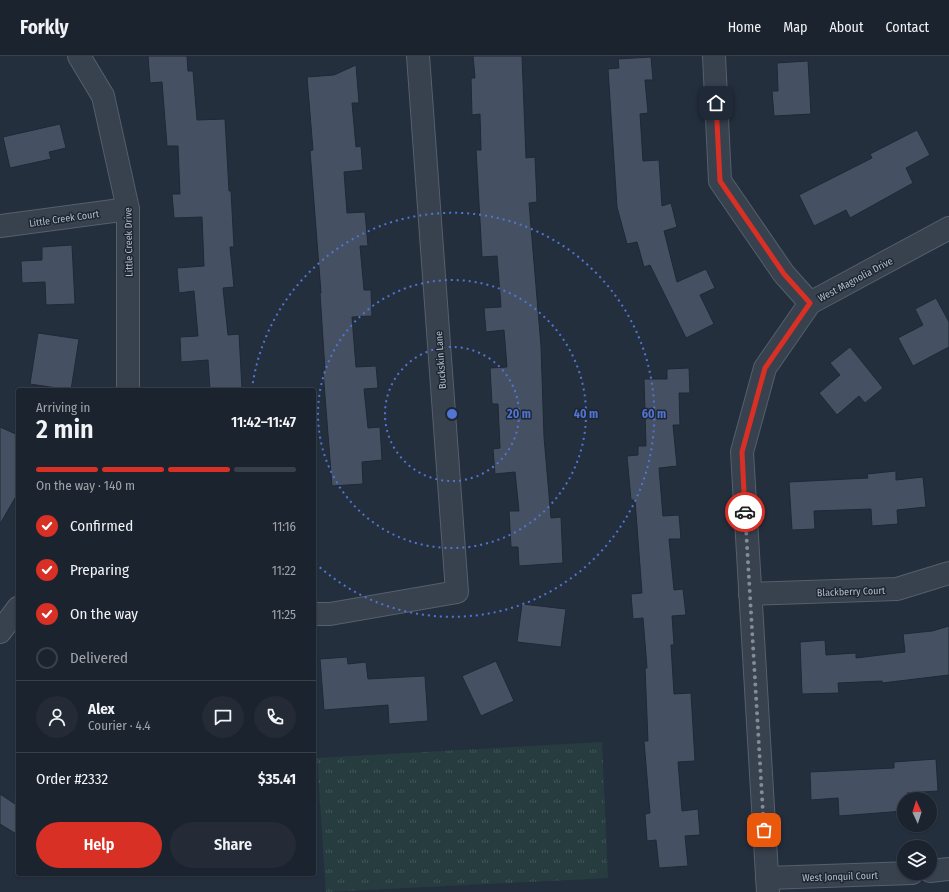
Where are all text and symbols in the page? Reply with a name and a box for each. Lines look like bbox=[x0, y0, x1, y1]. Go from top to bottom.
text: Forkly bbox=[20, 16, 69, 39]
text: Home bbox=[728, 19, 761, 36]
text: Map bbox=[783, 19, 807, 36]
text: About bbox=[829, 19, 864, 36]
text: Contact bbox=[886, 19, 929, 36]
pin bbox=[699, 86, 733, 120]
icon: home bbox=[705, 92, 727, 114]
street label: Little Creek Drive bbox=[122, 207, 136, 277]
street label: Little Creek Court bbox=[28, 208, 101, 230]
street label: West Magnolia Drive bbox=[816, 255, 895, 305]
street label: Buckskin Lane bbox=[433, 330, 449, 389]
text: Arriving in bbox=[36, 400, 90, 415]
centre of rings bbox=[445, 407, 459, 421]
text: 20 m bbox=[506, 407, 531, 421]
text: 40 m bbox=[574, 407, 598, 421]
text: 60 m bbox=[642, 407, 666, 421]
text: 11:42–11:47 bbox=[231, 413, 296, 431]
text: 2 min bbox=[36, 414, 94, 445]
text: On the way · 140 m bbox=[36, 478, 135, 493]
courier bbox=[725, 492, 765, 532]
icon: car bbox=[734, 501, 756, 523]
icon: check bbox=[36, 515, 58, 537]
text: Confirmed bbox=[70, 517, 133, 535]
text: 11:16 bbox=[272, 519, 296, 534]
icon: check bbox=[36, 559, 58, 581]
text: Preparing bbox=[70, 561, 129, 579]
text: 11:22 bbox=[272, 563, 296, 578]
street label: Blackberry Court bbox=[817, 585, 886, 599]
icon: check bbox=[36, 603, 58, 625]
text: On the way bbox=[70, 605, 138, 623]
text: 11:25 bbox=[272, 607, 296, 622]
text: Delivered bbox=[70, 649, 128, 667]
button: person bbox=[36, 696, 78, 738]
button: chat bbox=[202, 696, 244, 738]
button: phone bbox=[254, 696, 296, 738]
text: Alex bbox=[88, 700, 115, 718]
text: Courier · 4.4 bbox=[88, 718, 151, 733]
text: Order #2332 bbox=[36, 770, 108, 788]
text: $35.41 bbox=[258, 770, 296, 788]
north arrow bbox=[897, 792, 937, 832]
map controls bbox=[897, 792, 937, 880]
pin bbox=[747, 813, 781, 847]
icon: bag bbox=[753, 819, 775, 841]
button: Help bbox=[36, 822, 162, 868]
button: Share bbox=[170, 822, 296, 868]
button: layers bbox=[897, 840, 937, 880]
street label: West Jonquil Court bbox=[802, 870, 879, 884]

